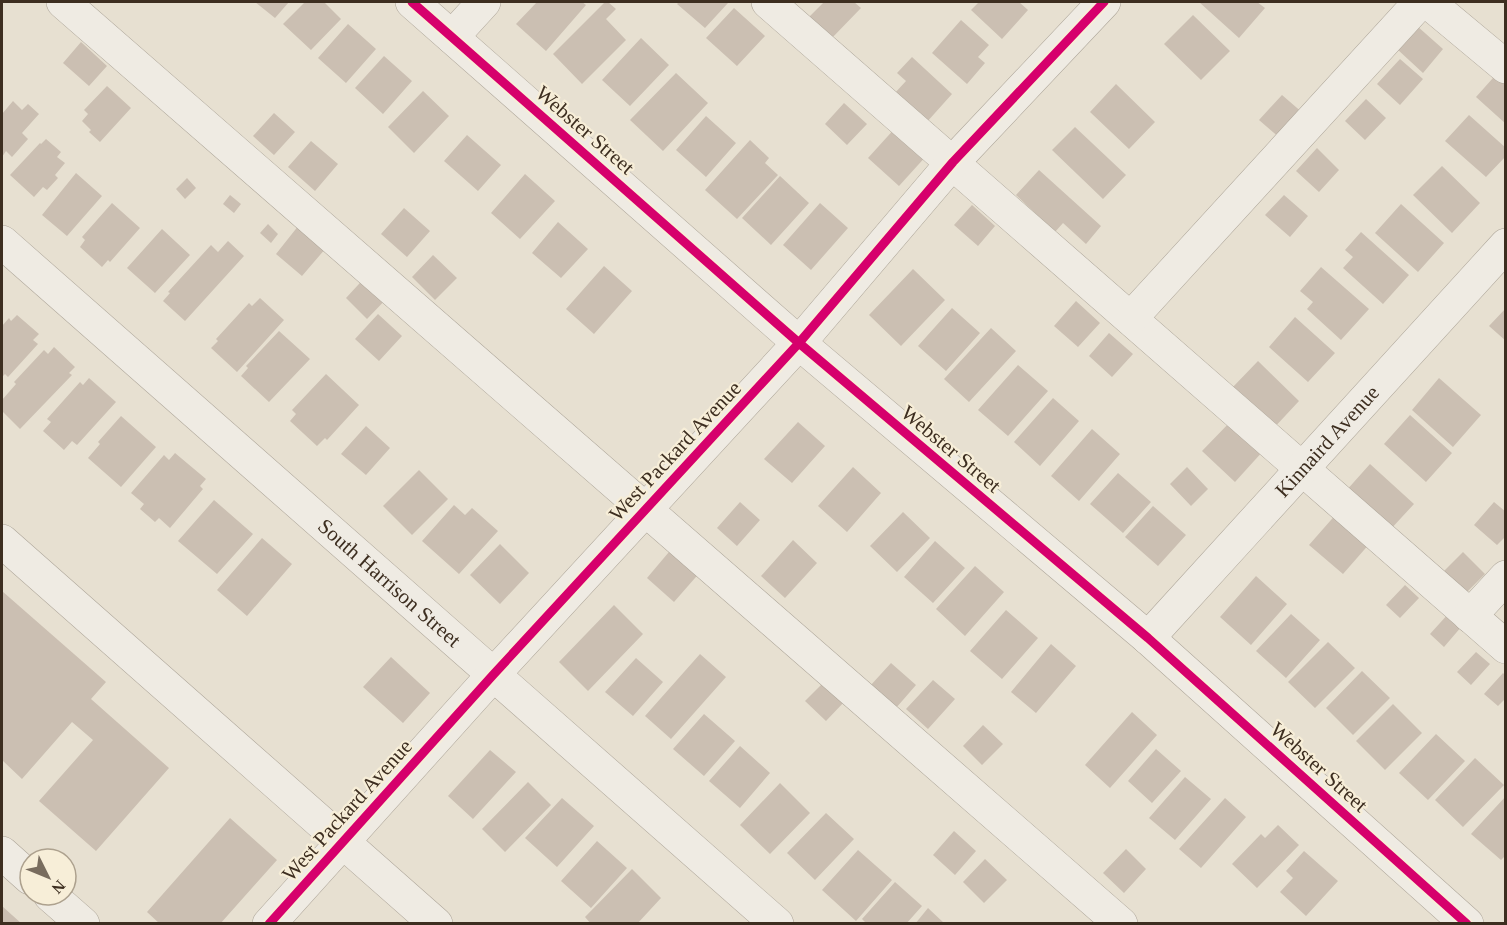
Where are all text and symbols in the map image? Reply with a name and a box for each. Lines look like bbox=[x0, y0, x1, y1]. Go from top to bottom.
street label: Webster Street bbox=[531, 81, 639, 179]
street label: West Packard Avenue bbox=[604, 376, 746, 526]
street label: Kinnaird Avenue bbox=[1270, 381, 1384, 502]
street label: Webster Street bbox=[896, 400, 1006, 498]
street label: South Harrison Street bbox=[313, 514, 466, 652]
street label: Webster Street bbox=[1265, 717, 1373, 817]
street label: West Packard Avenue bbox=[277, 734, 417, 886]
north arrow bbox=[18, 847, 78, 907]
text: N bbox=[48, 877, 69, 897]

